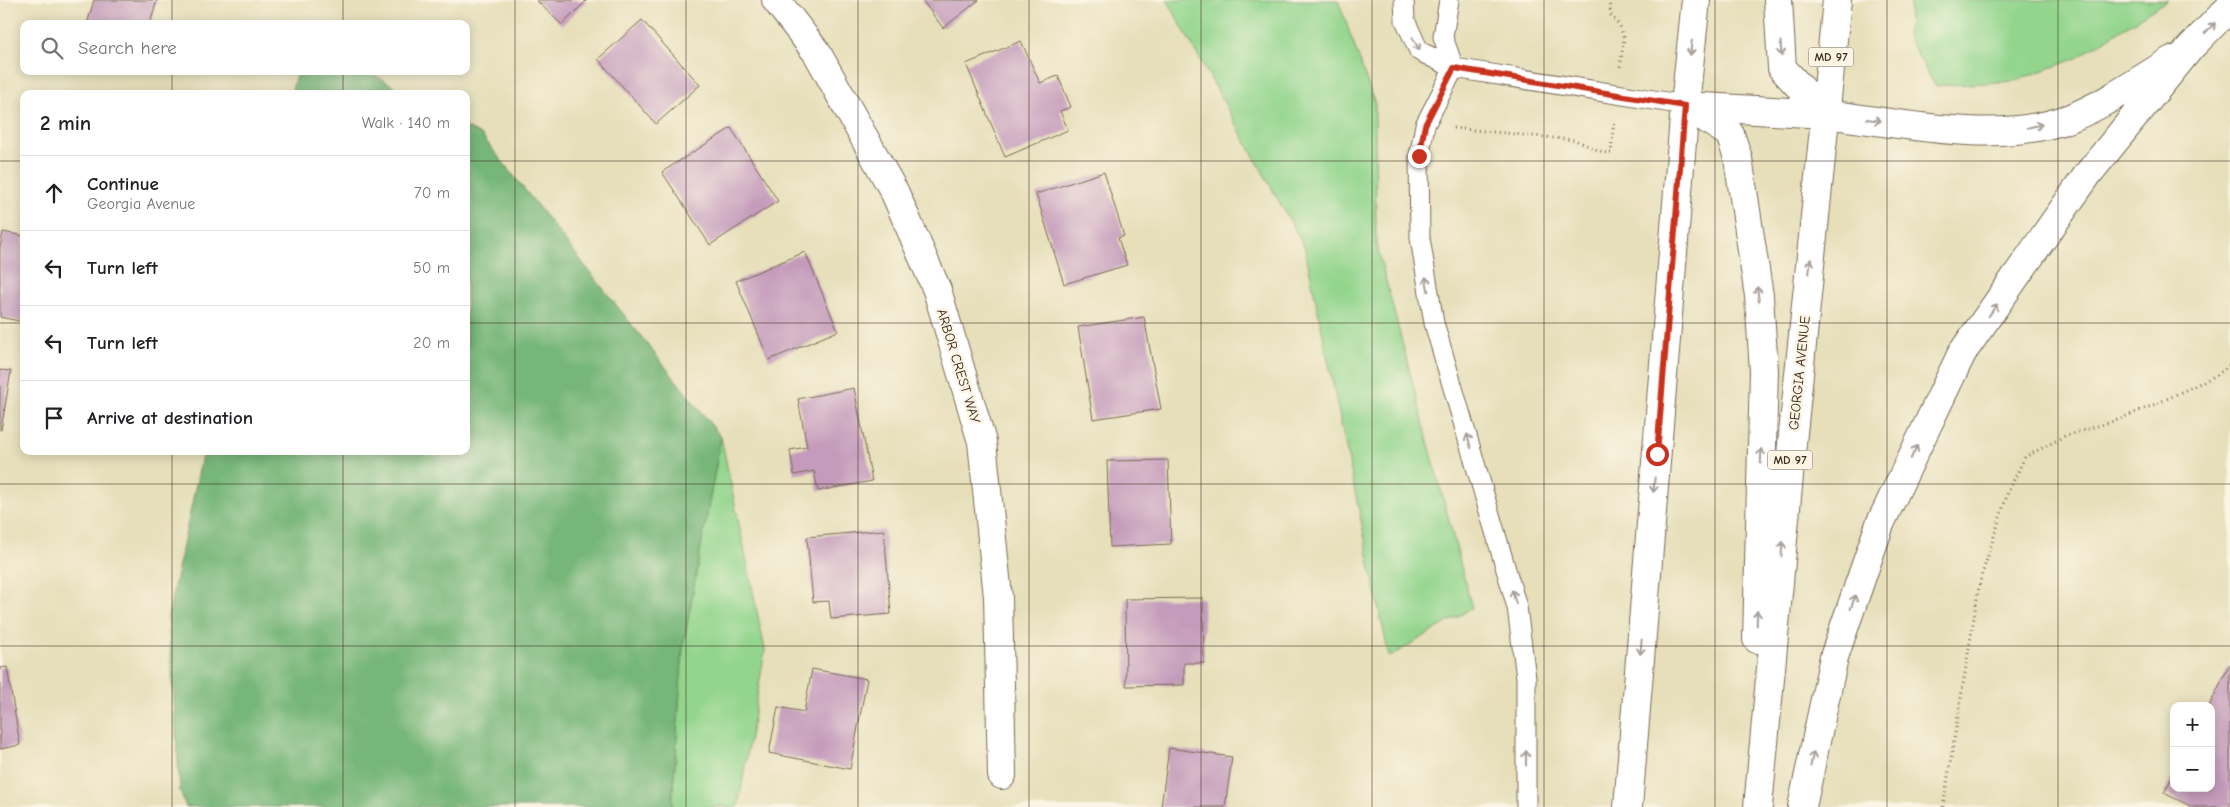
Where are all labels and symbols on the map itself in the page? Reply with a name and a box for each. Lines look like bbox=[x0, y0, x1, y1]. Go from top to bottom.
one-way arrow bbox=[2204, 21, 2216, 34]
one-way arrow bbox=[1411, 36, 1421, 51]
one-way arrow bbox=[1686, 40, 1696, 56]
one-way arrow bbox=[1776, 40, 1786, 56]
road number: MD 97 bbox=[1808, 48, 1854, 66]
one-way arrow bbox=[1865, 115, 1881, 125]
one-way arrow bbox=[2026, 121, 2042, 130]
route end bbox=[1408, 145, 1431, 168]
one-way arrow bbox=[1805, 258, 1815, 274]
one-way arrow bbox=[1422, 276, 1432, 292]
one-way arrow bbox=[1753, 286, 1763, 302]
one-way arrow bbox=[1988, 303, 1998, 317]
street label: ARBOR CREST WAY bbox=[933, 307, 984, 426]
street label: GEORGIA AVENUE bbox=[1785, 315, 1814, 431]
one-way arrow bbox=[1463, 433, 1473, 449]
route start bbox=[1646, 443, 1669, 466]
one-way arrow bbox=[1910, 445, 1919, 460]
one-way arrow bbox=[1757, 448, 1766, 464]
road number: MD 97 bbox=[1768, 450, 1812, 470]
one-way arrow bbox=[1650, 477, 1659, 493]
one-way arrow bbox=[1777, 542, 1786, 558]
one-way arrow bbox=[1509, 589, 1518, 605]
one-way arrow bbox=[1849, 595, 1858, 611]
one-way arrow bbox=[1752, 611, 1762, 627]
one-way arrow bbox=[1636, 639, 1646, 655]
one-way arrow bbox=[1521, 751, 1531, 767]
one-way arrow bbox=[1808, 752, 1818, 768]

